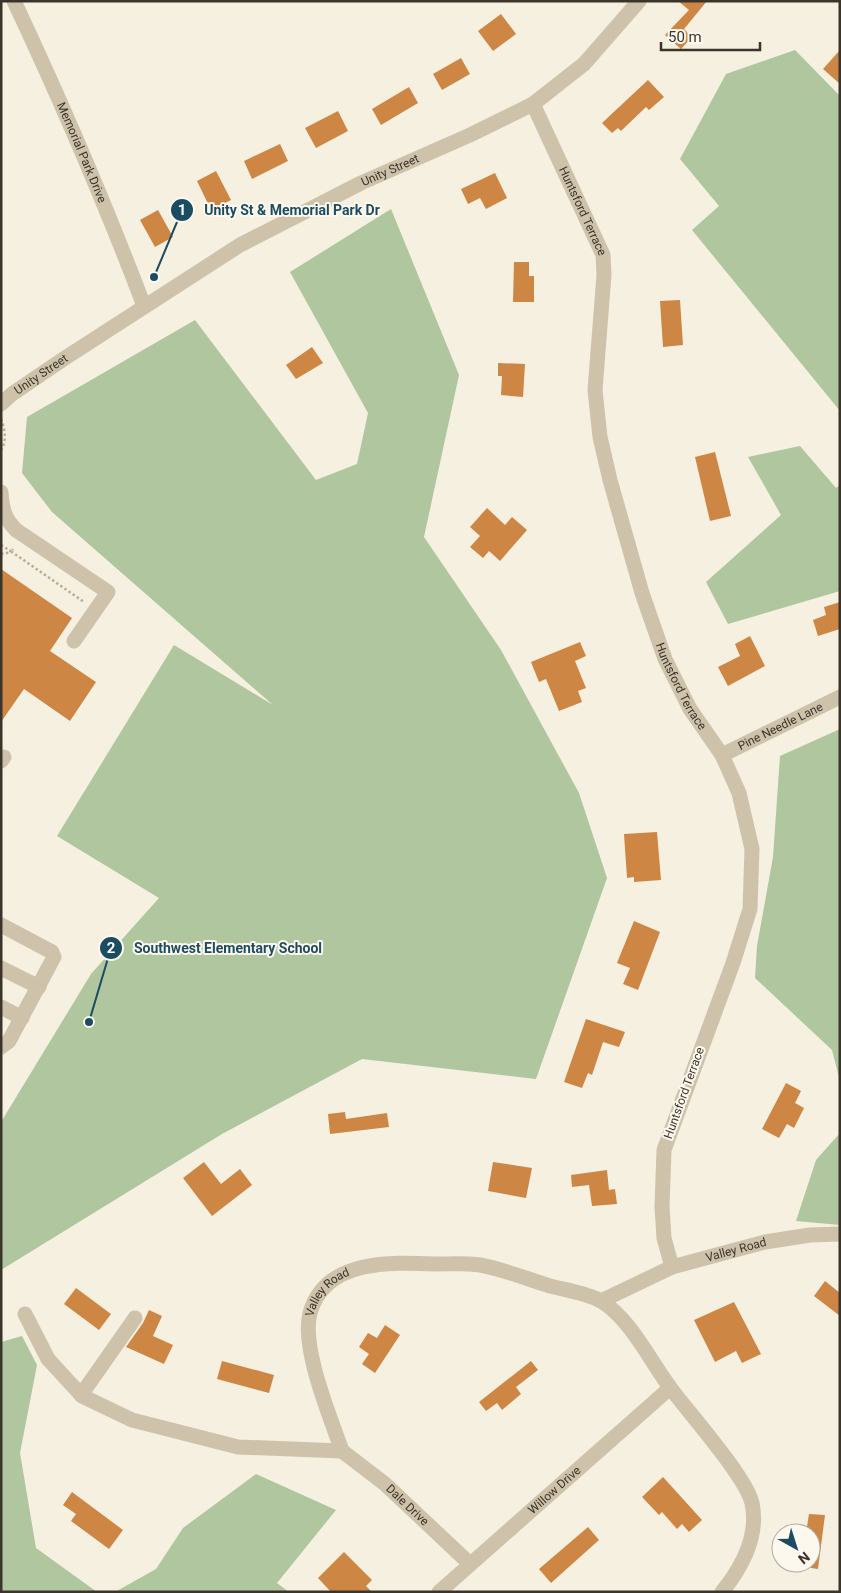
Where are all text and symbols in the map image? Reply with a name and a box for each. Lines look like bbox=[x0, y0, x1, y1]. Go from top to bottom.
scale bar bbox=[661, 20, 760, 52]
text: 50 m bbox=[668, 28, 702, 46]
street label: Memorial Park Drive bbox=[54, 100, 109, 205]
street label: Unity Street bbox=[359, 151, 421, 189]
street label: Huntsford Terrace bbox=[556, 164, 609, 258]
callout: Unity St & Memorial Park Dr bbox=[169, 195, 390, 224]
text: 1 bbox=[178, 201, 186, 219]
text: Unity St & Memorial Park Dr bbox=[204, 202, 380, 218]
street label: Unity Street bbox=[12, 351, 71, 397]
street label: Huntsford Terrace bbox=[653, 641, 709, 733]
street label: Pine Needle Lane bbox=[736, 700, 825, 753]
callout: Southwest Elementary School bbox=[99, 933, 332, 962]
text: 2 bbox=[107, 939, 116, 957]
text: Southwest Elementary School bbox=[134, 940, 322, 956]
street label: Huntsford Terrace bbox=[661, 1045, 707, 1141]
street label: Valley Road bbox=[704, 1235, 768, 1265]
street label: Valley Road bbox=[302, 1265, 351, 1318]
street label: Willow Drive bbox=[525, 1463, 584, 1517]
street label: Dale Drive bbox=[383, 1482, 432, 1529]
north arrow bbox=[771, 1523, 821, 1573]
text: N bbox=[795, 1549, 813, 1567]

